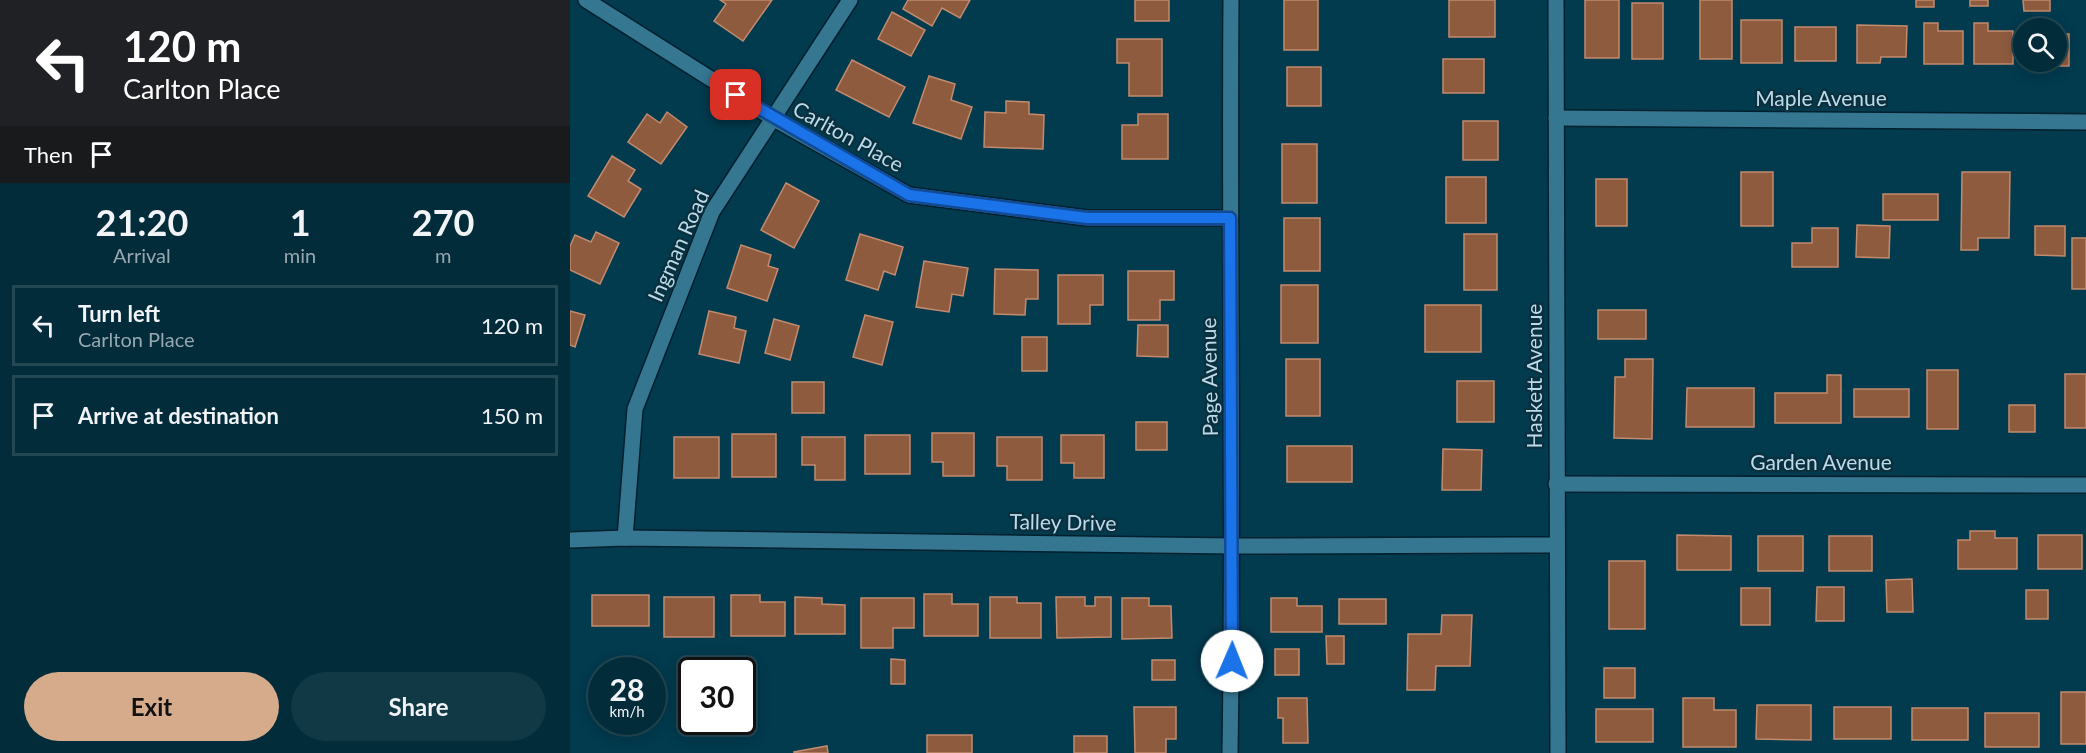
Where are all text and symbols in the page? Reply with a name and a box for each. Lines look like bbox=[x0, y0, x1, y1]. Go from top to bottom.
map controls bbox=[2013, 18, 2067, 72]
button: search bbox=[2013, 18, 2067, 72]
text: 120 m bbox=[123, 21, 241, 71]
icon: left bbox=[24, 24, 102, 102]
pin bbox=[710, 69, 761, 120]
text: Carlton Place bbox=[123, 72, 280, 105]
icon: arrive bbox=[719, 78, 752, 111]
street label: Maple Avenue bbox=[1755, 85, 1887, 110]
street label: Carlton Place bbox=[789, 95, 908, 176]
icon: arrive bbox=[85, 138, 118, 171]
text: Then bbox=[24, 141, 73, 168]
street label: Ingman Road bbox=[642, 186, 713, 305]
text: 21:20 bbox=[96, 200, 188, 244]
text: 1 bbox=[290, 200, 311, 244]
text: 270 bbox=[412, 200, 474, 244]
text: Arrival bbox=[113, 243, 171, 267]
text: min bbox=[284, 243, 316, 267]
text: m bbox=[435, 243, 451, 267]
text: Turn left bbox=[78, 300, 160, 327]
street label: Haskett Avenue bbox=[1521, 304, 1546, 448]
icon: left bbox=[27, 309, 60, 342]
text: 120 m bbox=[481, 312, 543, 339]
street label: Page Avenue bbox=[1195, 317, 1222, 437]
text: Carlton Place bbox=[78, 327, 195, 351]
icon: arrive bbox=[27, 399, 60, 432]
text: Arrive at destination bbox=[78, 402, 279, 429]
text: 150 m bbox=[481, 402, 543, 429]
street label: Garden Avenue bbox=[1750, 449, 1892, 474]
street label: Talley Drive bbox=[1009, 508, 1117, 535]
position arrow bbox=[1200, 629, 1264, 693]
speed limit sign: 30 bbox=[678, 657, 756, 735]
text: 28 bbox=[610, 671, 644, 707]
button: Exit bbox=[24, 672, 279, 741]
button: Share bbox=[291, 672, 546, 741]
text: km/h bbox=[609, 702, 645, 720]

